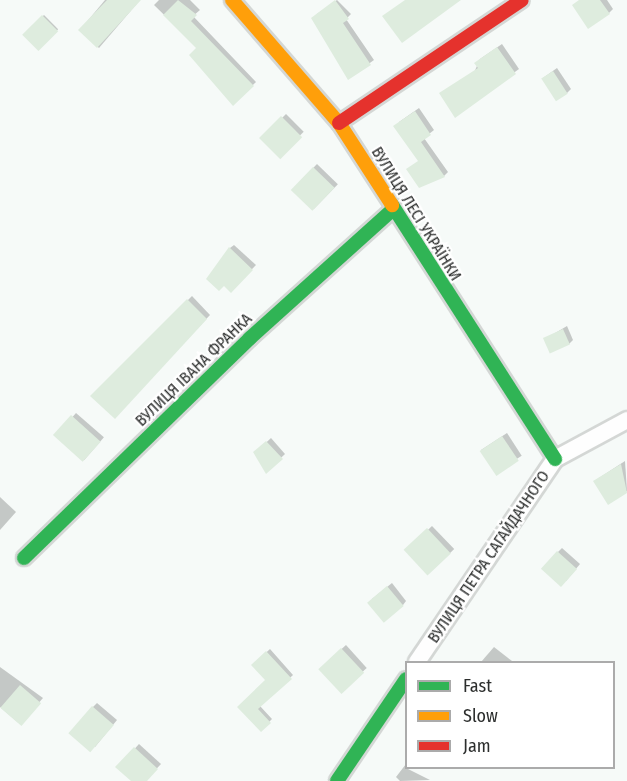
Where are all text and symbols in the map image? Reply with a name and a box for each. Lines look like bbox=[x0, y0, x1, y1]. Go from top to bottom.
street label: ВУЛИЦЯ ЛЕСІ УКРАЇНКИ bbox=[367, 144, 465, 284]
street label: ВУЛИЦЯ ІВАНА ФРАНКА bbox=[132, 309, 256, 431]
street label: ВУЛИЦЯ ПЕТРА САГАЙДАЧНОГО bbox=[424, 467, 554, 647]
legend bbox=[405, 661, 615, 769]
text: Fast bbox=[463, 675, 492, 697]
text: Slow bbox=[463, 705, 498, 727]
text: Jam bbox=[463, 735, 491, 757]

